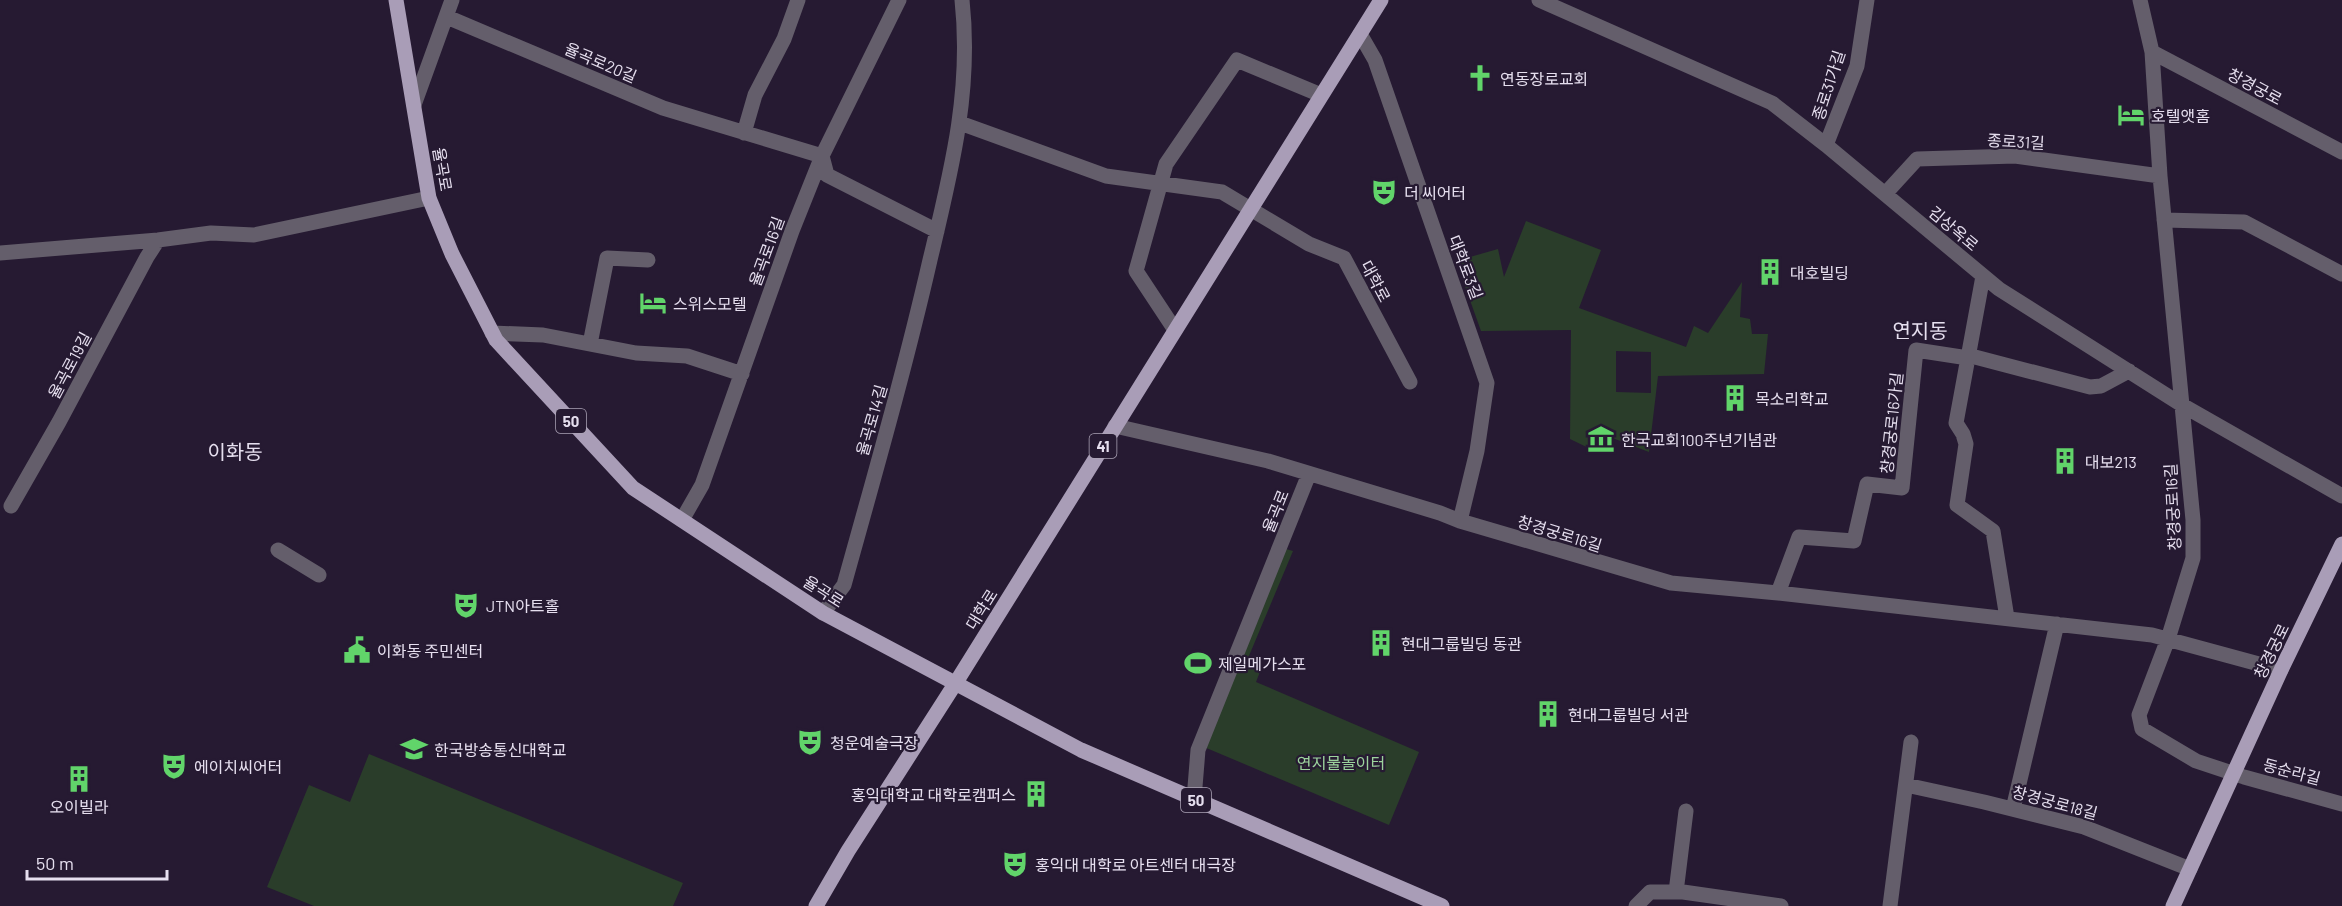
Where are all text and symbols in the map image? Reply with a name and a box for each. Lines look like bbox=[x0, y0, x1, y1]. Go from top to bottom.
street label: 율곡로20길 bbox=[562, 38, 640, 86]
street label: 종로31가길 bbox=[1808, 48, 1848, 122]
church icon: 연동장로교회 bbox=[1465, 63, 1495, 93]
street label: 창경궁로 bbox=[2225, 64, 2286, 108]
place label: 연동장로교회 bbox=[1500, 69, 1588, 88]
hotel icon: 호텔앳홈 bbox=[2116, 100, 2146, 130]
place label: 호텔앳홈 bbox=[2151, 106, 2210, 125]
street label: 종로31길 bbox=[1987, 130, 2045, 152]
street label: 율곡로 bbox=[430, 146, 456, 193]
theatre icon: 더 씨어터 bbox=[1369, 177, 1399, 207]
place label: 더 씨어터 bbox=[1404, 183, 1466, 202]
street label: 김상옥로 bbox=[1925, 202, 1983, 254]
street label: 율곡로16길 bbox=[745, 214, 787, 288]
street label: 대학로3길 bbox=[1445, 232, 1487, 302]
street label: 대학로 bbox=[1357, 257, 1395, 305]
building icon: 대호빌딩 bbox=[1755, 257, 1785, 287]
place label: 대호빌딩 bbox=[1790, 263, 1849, 282]
hotel icon: 스위스모텔 bbox=[638, 288, 668, 318]
place label: 스위스모텔 bbox=[673, 294, 747, 313]
district label: 연지동 bbox=[1892, 318, 1948, 342]
street label: 율곡로19길 bbox=[44, 328, 94, 402]
street label: 창경궁로16가길 bbox=[1876, 371, 1906, 475]
street label: 율곡로14길 bbox=[852, 382, 890, 458]
building icon: 목소리학교 bbox=[1720, 383, 1750, 413]
place label: 목소리학교 bbox=[1755, 389, 1829, 408]
road number: 50 bbox=[556, 409, 586, 433]
museum icon: 한국교회100주년기념관 bbox=[1586, 424, 1616, 454]
place label: 한국교회100주년기념관 bbox=[1621, 430, 1777, 449]
road number: 41 bbox=[1090, 434, 1116, 458]
district label: 이화동 bbox=[207, 439, 263, 463]
building icon: 대보213 bbox=[2050, 446, 2080, 476]
place label: 대보213 bbox=[2085, 452, 2137, 471]
street label: 창경궁로16길 bbox=[2160, 463, 2184, 551]
street label: 율곡로 bbox=[1258, 487, 1292, 535]
street label: 창경궁로16길 bbox=[1515, 511, 1605, 555]
street label: 율곡로 bbox=[800, 571, 848, 611]
street label: 대학로 bbox=[961, 585, 1001, 633]
theatre icon: JTN아트홀 bbox=[451, 590, 481, 620]
place label: JTN아트홀 bbox=[486, 596, 560, 615]
street label: 창경궁로 bbox=[2250, 620, 2293, 682]
building icon: 현대그룹빌딩 동관 bbox=[1366, 628, 1396, 658]
place label: 현대그룹빌딩 동관 bbox=[1401, 634, 1522, 653]
public building icon: 이화동 주민센터 bbox=[342, 635, 372, 665]
place label: 이화동 주민센터 bbox=[377, 641, 483, 660]
sports icon: 제일메가스포 bbox=[1183, 648, 1213, 678]
place label: 제일메가스포 bbox=[1218, 654, 1306, 673]
building icon: 현대그룹빌딩 서관 bbox=[1533, 699, 1563, 729]
place label: 현대그룹빌딩 서관 bbox=[1568, 705, 1689, 724]
theatre icon: 청운예술극장 bbox=[795, 727, 825, 757]
place label: 청운예술극장 bbox=[830, 733, 919, 752]
school or university icon: 한국방송통신대학교 bbox=[399, 734, 429, 764]
place label: 한국방송통신대학교 bbox=[434, 740, 566, 759]
theatre icon: 에이치씨어터 bbox=[159, 751, 189, 781]
park label: 연지물놀이터 bbox=[1297, 753, 1385, 772]
street label: 동순라길 bbox=[2261, 754, 2323, 788]
place label: 에이치씨어터 bbox=[194, 757, 282, 776]
building icon: 오이빌라 bbox=[64, 764, 94, 794]
building icon: 홍익대학교 대학로캠퍼스 bbox=[1021, 779, 1051, 809]
street label: 창경궁로18길 bbox=[2010, 781, 2100, 823]
place label: 홍익대학교 대학로캠퍼스 bbox=[851, 785, 1016, 804]
road number: 50 bbox=[1181, 788, 1211, 812]
place label: 오이빌라 bbox=[50, 797, 109, 816]
scale bar bbox=[27, 843, 166, 881]
theatre icon: 홍익대 대학로 아트센터 대극장 bbox=[1000, 849, 1030, 879]
text: 50 m bbox=[36, 852, 74, 874]
place label: 홍익대 대학로 아트센터 대극장 bbox=[1035, 855, 1236, 874]

